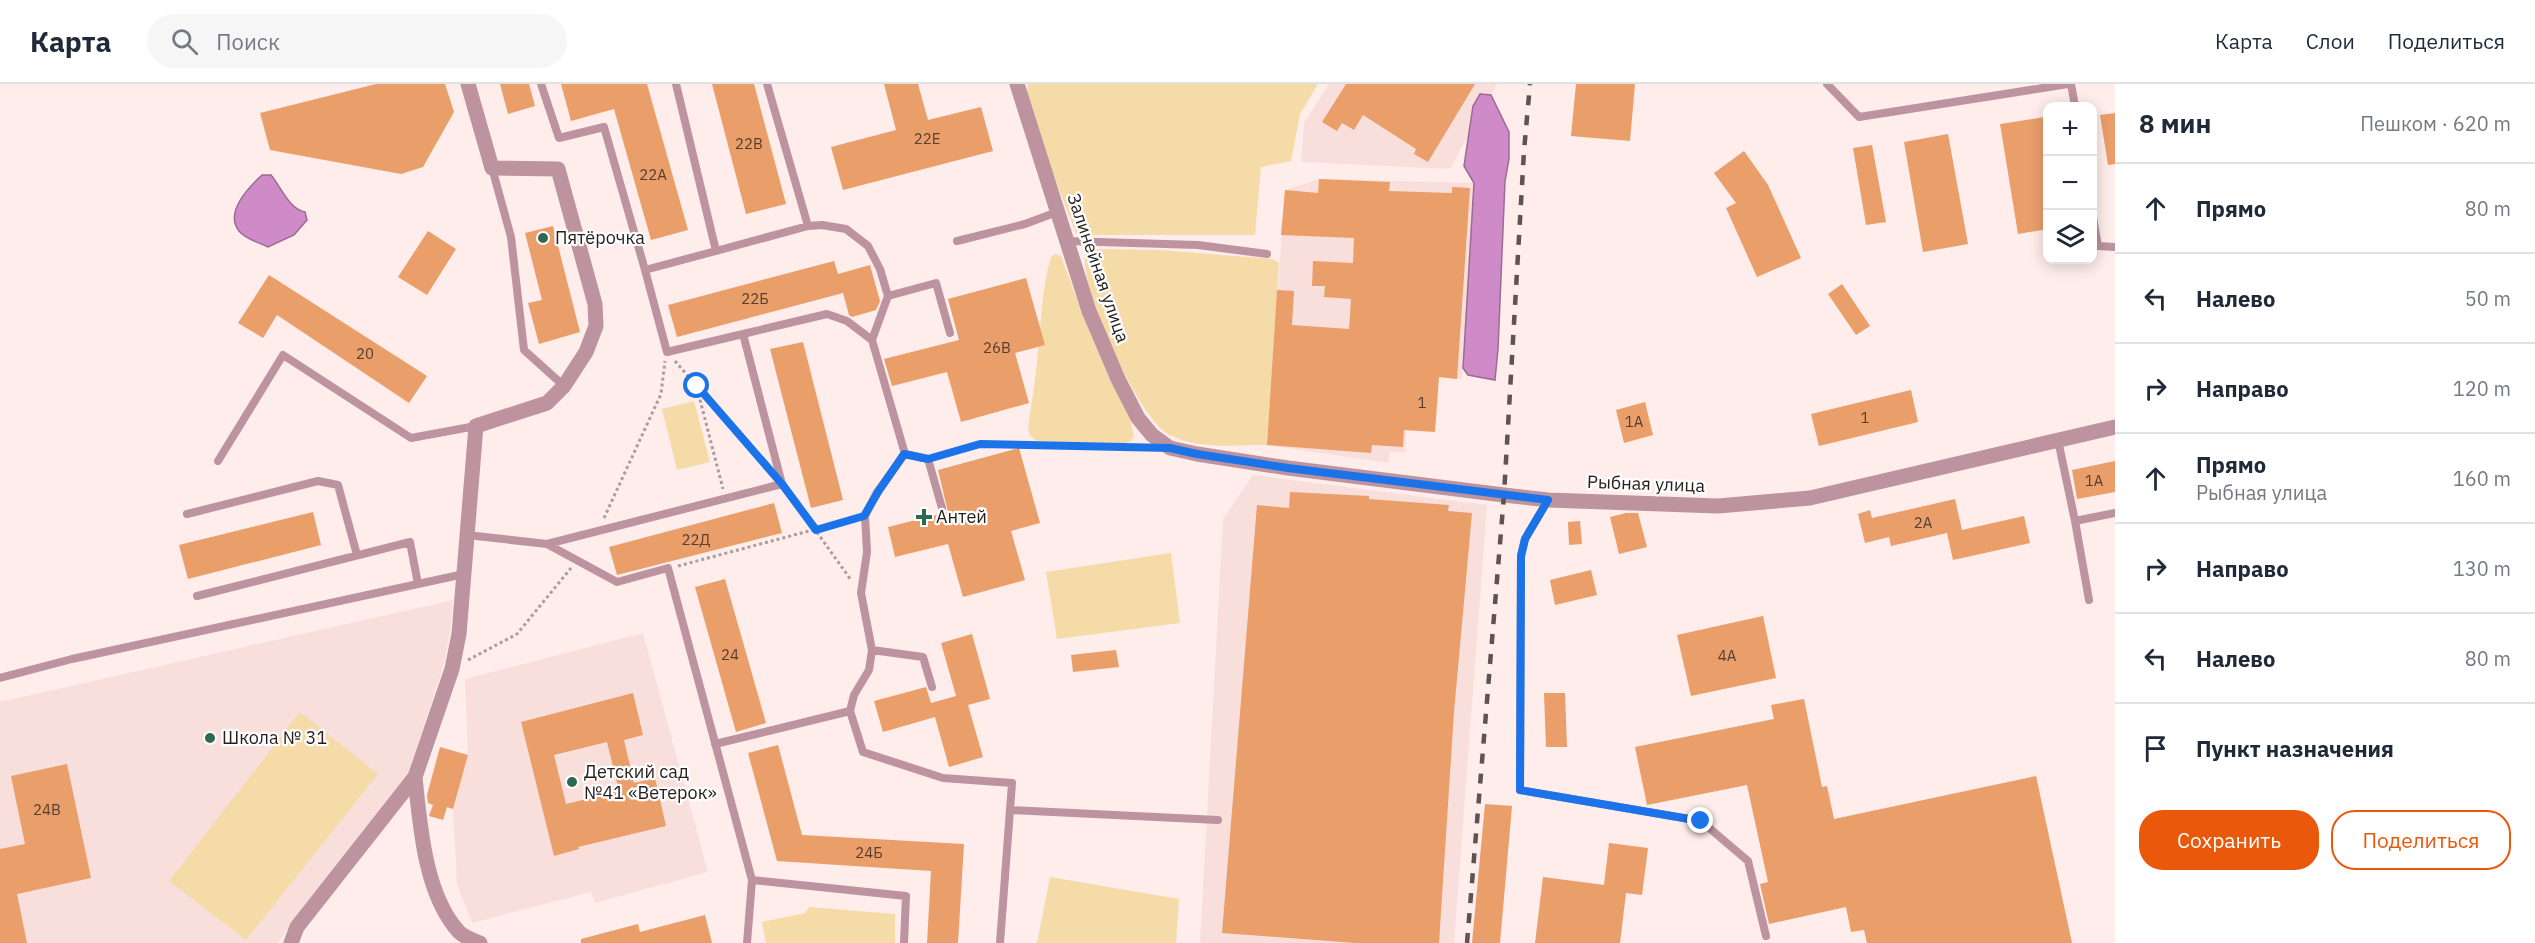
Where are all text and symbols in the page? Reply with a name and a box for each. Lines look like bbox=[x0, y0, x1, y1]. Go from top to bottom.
search box bbox=[147, 14, 567, 68]
text: Карта bbox=[30, 23, 111, 60]
icon: search bbox=[168, 25, 201, 58]
text: Поиск bbox=[216, 27, 280, 56]
text: Карта bbox=[2215, 27, 2273, 55]
text: Слои bbox=[2306, 27, 2355, 55]
text: Поделиться bbox=[2388, 27, 2505, 55]
map controls bbox=[2043, 102, 2097, 264]
button: + bbox=[2043, 102, 2097, 156]
text: 8 мин bbox=[2139, 106, 2211, 140]
text: Пешком · 620 m bbox=[2360, 110, 2511, 137]
house number: 22Е bbox=[914, 129, 940, 148]
house number: 22В bbox=[735, 134, 763, 153]
button: − bbox=[2043, 156, 2097, 210]
house number: 22А bbox=[639, 165, 667, 184]
street label: Залинейная улица bbox=[1062, 190, 1135, 346]
icon: ahead bbox=[2139, 192, 2172, 225]
text: Прямо bbox=[2196, 194, 2266, 223]
text: 80 m bbox=[2465, 195, 2511, 222]
button: layers bbox=[2043, 210, 2097, 264]
place label: Пятёрочка bbox=[555, 226, 645, 249]
marker: Пятёрочка bbox=[536, 231, 550, 245]
icon: left bbox=[2139, 282, 2172, 315]
text: Налево bbox=[2196, 284, 2275, 313]
text: 50 m bbox=[2465, 285, 2511, 312]
house number: 22Б bbox=[741, 289, 769, 308]
house number: 26В bbox=[983, 338, 1011, 357]
house number: 20 bbox=[356, 344, 374, 363]
route start bbox=[683, 372, 709, 398]
icon: right bbox=[2139, 372, 2172, 405]
text: Направо bbox=[2196, 374, 2289, 403]
text: 120 m bbox=[2453, 375, 2511, 402]
house number: 1 bbox=[1417, 393, 1427, 412]
house number: 1 bbox=[1860, 408, 1870, 427]
house number: 1А bbox=[1625, 412, 1644, 431]
text: Прямо bbox=[2196, 450, 2266, 479]
icon: ahead bbox=[2139, 462, 2172, 495]
text: 160 m bbox=[2453, 465, 2511, 492]
street label: Рыбная улица bbox=[1587, 470, 1706, 497]
house number: 1А bbox=[2085, 471, 2104, 490]
text: Рыбная улица bbox=[2196, 479, 2327, 506]
place label: Антей bbox=[936, 505, 987, 528]
marker: Антей bbox=[917, 510, 931, 524]
house number: 2А bbox=[1914, 513, 1933, 532]
house number: 22Д bbox=[682, 530, 711, 549]
icon: right bbox=[2139, 552, 2172, 585]
text: Направо bbox=[2196, 554, 2289, 583]
text: 130 m bbox=[2453, 555, 2511, 582]
icon: left bbox=[2139, 642, 2172, 675]
text: Налево bbox=[2196, 644, 2275, 673]
house number: 24 bbox=[721, 645, 739, 664]
text: 80 m bbox=[2465, 645, 2511, 672]
house number: 4А bbox=[1718, 646, 1737, 665]
place label: Школа № 31 bbox=[222, 726, 327, 749]
marker: Школа № 31 bbox=[203, 731, 217, 745]
icon: arrive bbox=[2139, 732, 2172, 765]
text: Пункт назначения bbox=[2196, 734, 2394, 763]
place label: Детский сад №41 «Ветерок» bbox=[584, 760, 717, 804]
marker: Детский сад №41 «Ветерок» bbox=[565, 775, 579, 789]
house number: 24В bbox=[33, 800, 61, 819]
route end bbox=[1687, 807, 1713, 833]
button: Сохранить bbox=[2139, 810, 2319, 870]
button: Поделиться bbox=[2331, 810, 2511, 870]
house number: 24Б bbox=[855, 843, 883, 862]

